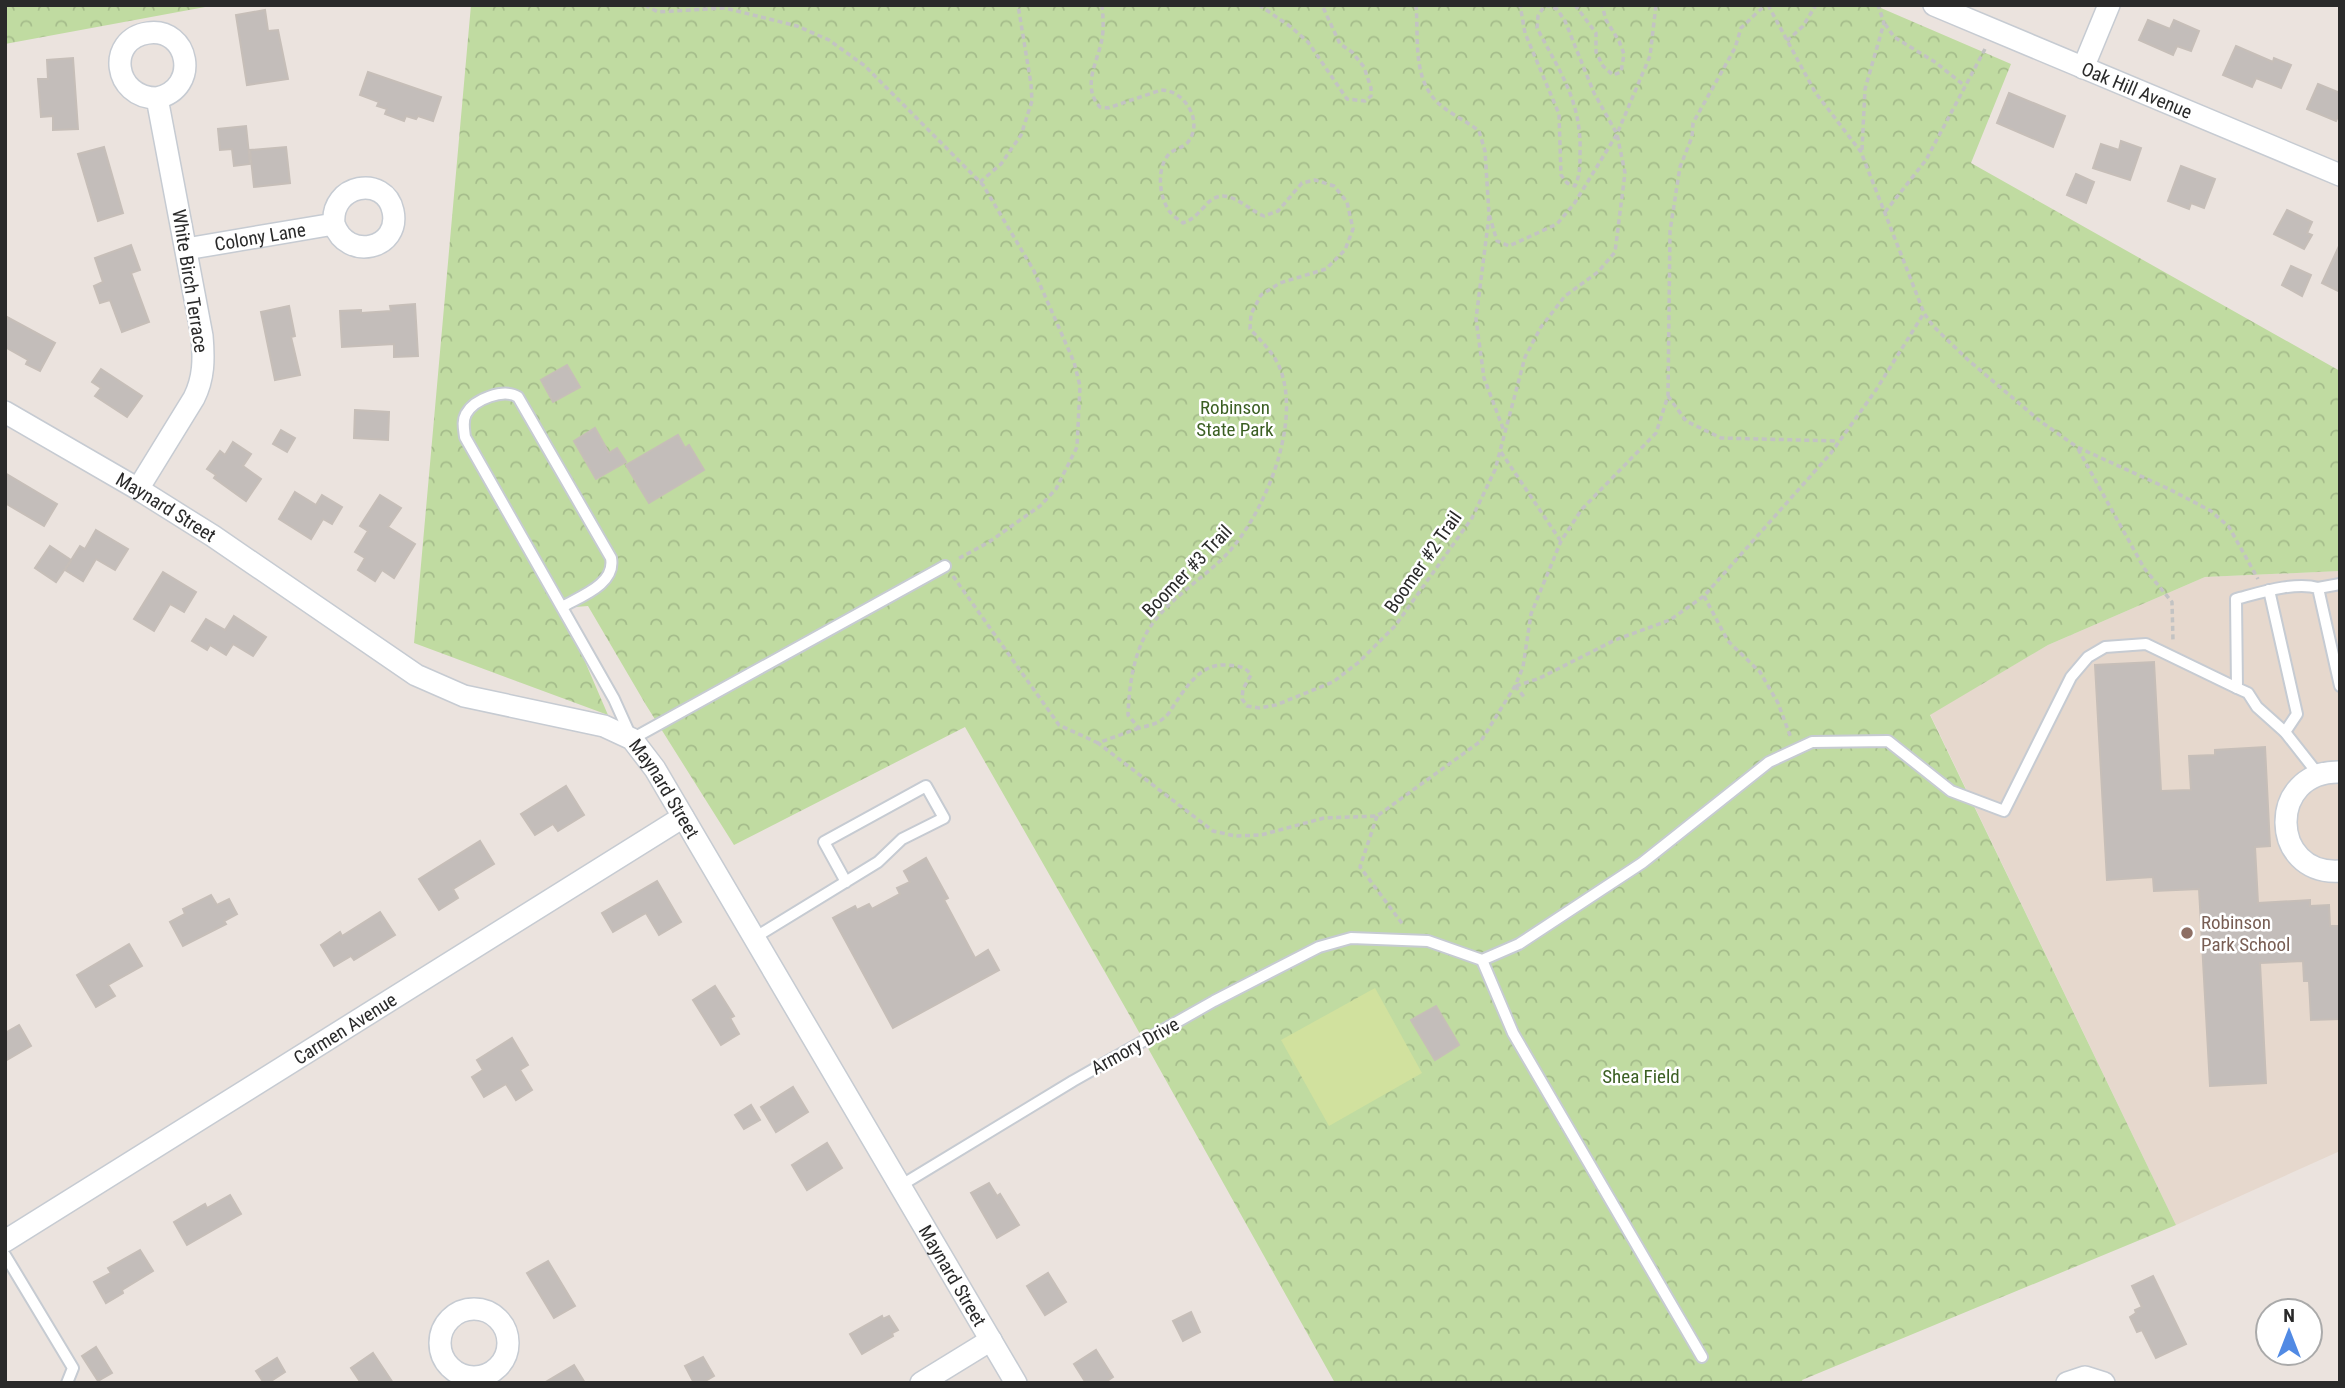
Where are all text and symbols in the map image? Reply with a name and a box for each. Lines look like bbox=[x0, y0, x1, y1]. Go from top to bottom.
street label: Oak Hill Avenue bbox=[2078, 57, 2196, 123]
street label: White Birch Terrace bbox=[167, 208, 213, 355]
street label: Colony Lane bbox=[213, 217, 307, 256]
park label: Robinson State Park bbox=[1196, 396, 1274, 441]
street label: Maynard Street bbox=[112, 467, 220, 547]
street label: Boomer #2 Trail bbox=[1379, 507, 1467, 617]
street label: Boomer #3 Trail bbox=[1137, 520, 1237, 622]
street label: Maynard Street bbox=[624, 734, 705, 842]
place label: Robinson Park School bbox=[2201, 911, 2290, 956]
marker: Robinson Park School bbox=[2179, 925, 2195, 941]
street label: Carmen Avenue bbox=[289, 988, 401, 1069]
street label: Armory Drive bbox=[1087, 1012, 1183, 1080]
park label: Shea Field bbox=[1602, 1065, 1680, 1088]
street label: Maynard Street bbox=[914, 1221, 991, 1330]
north arrow bbox=[2254, 1297, 2324, 1367]
text: N bbox=[2283, 1304, 2295, 1327]

